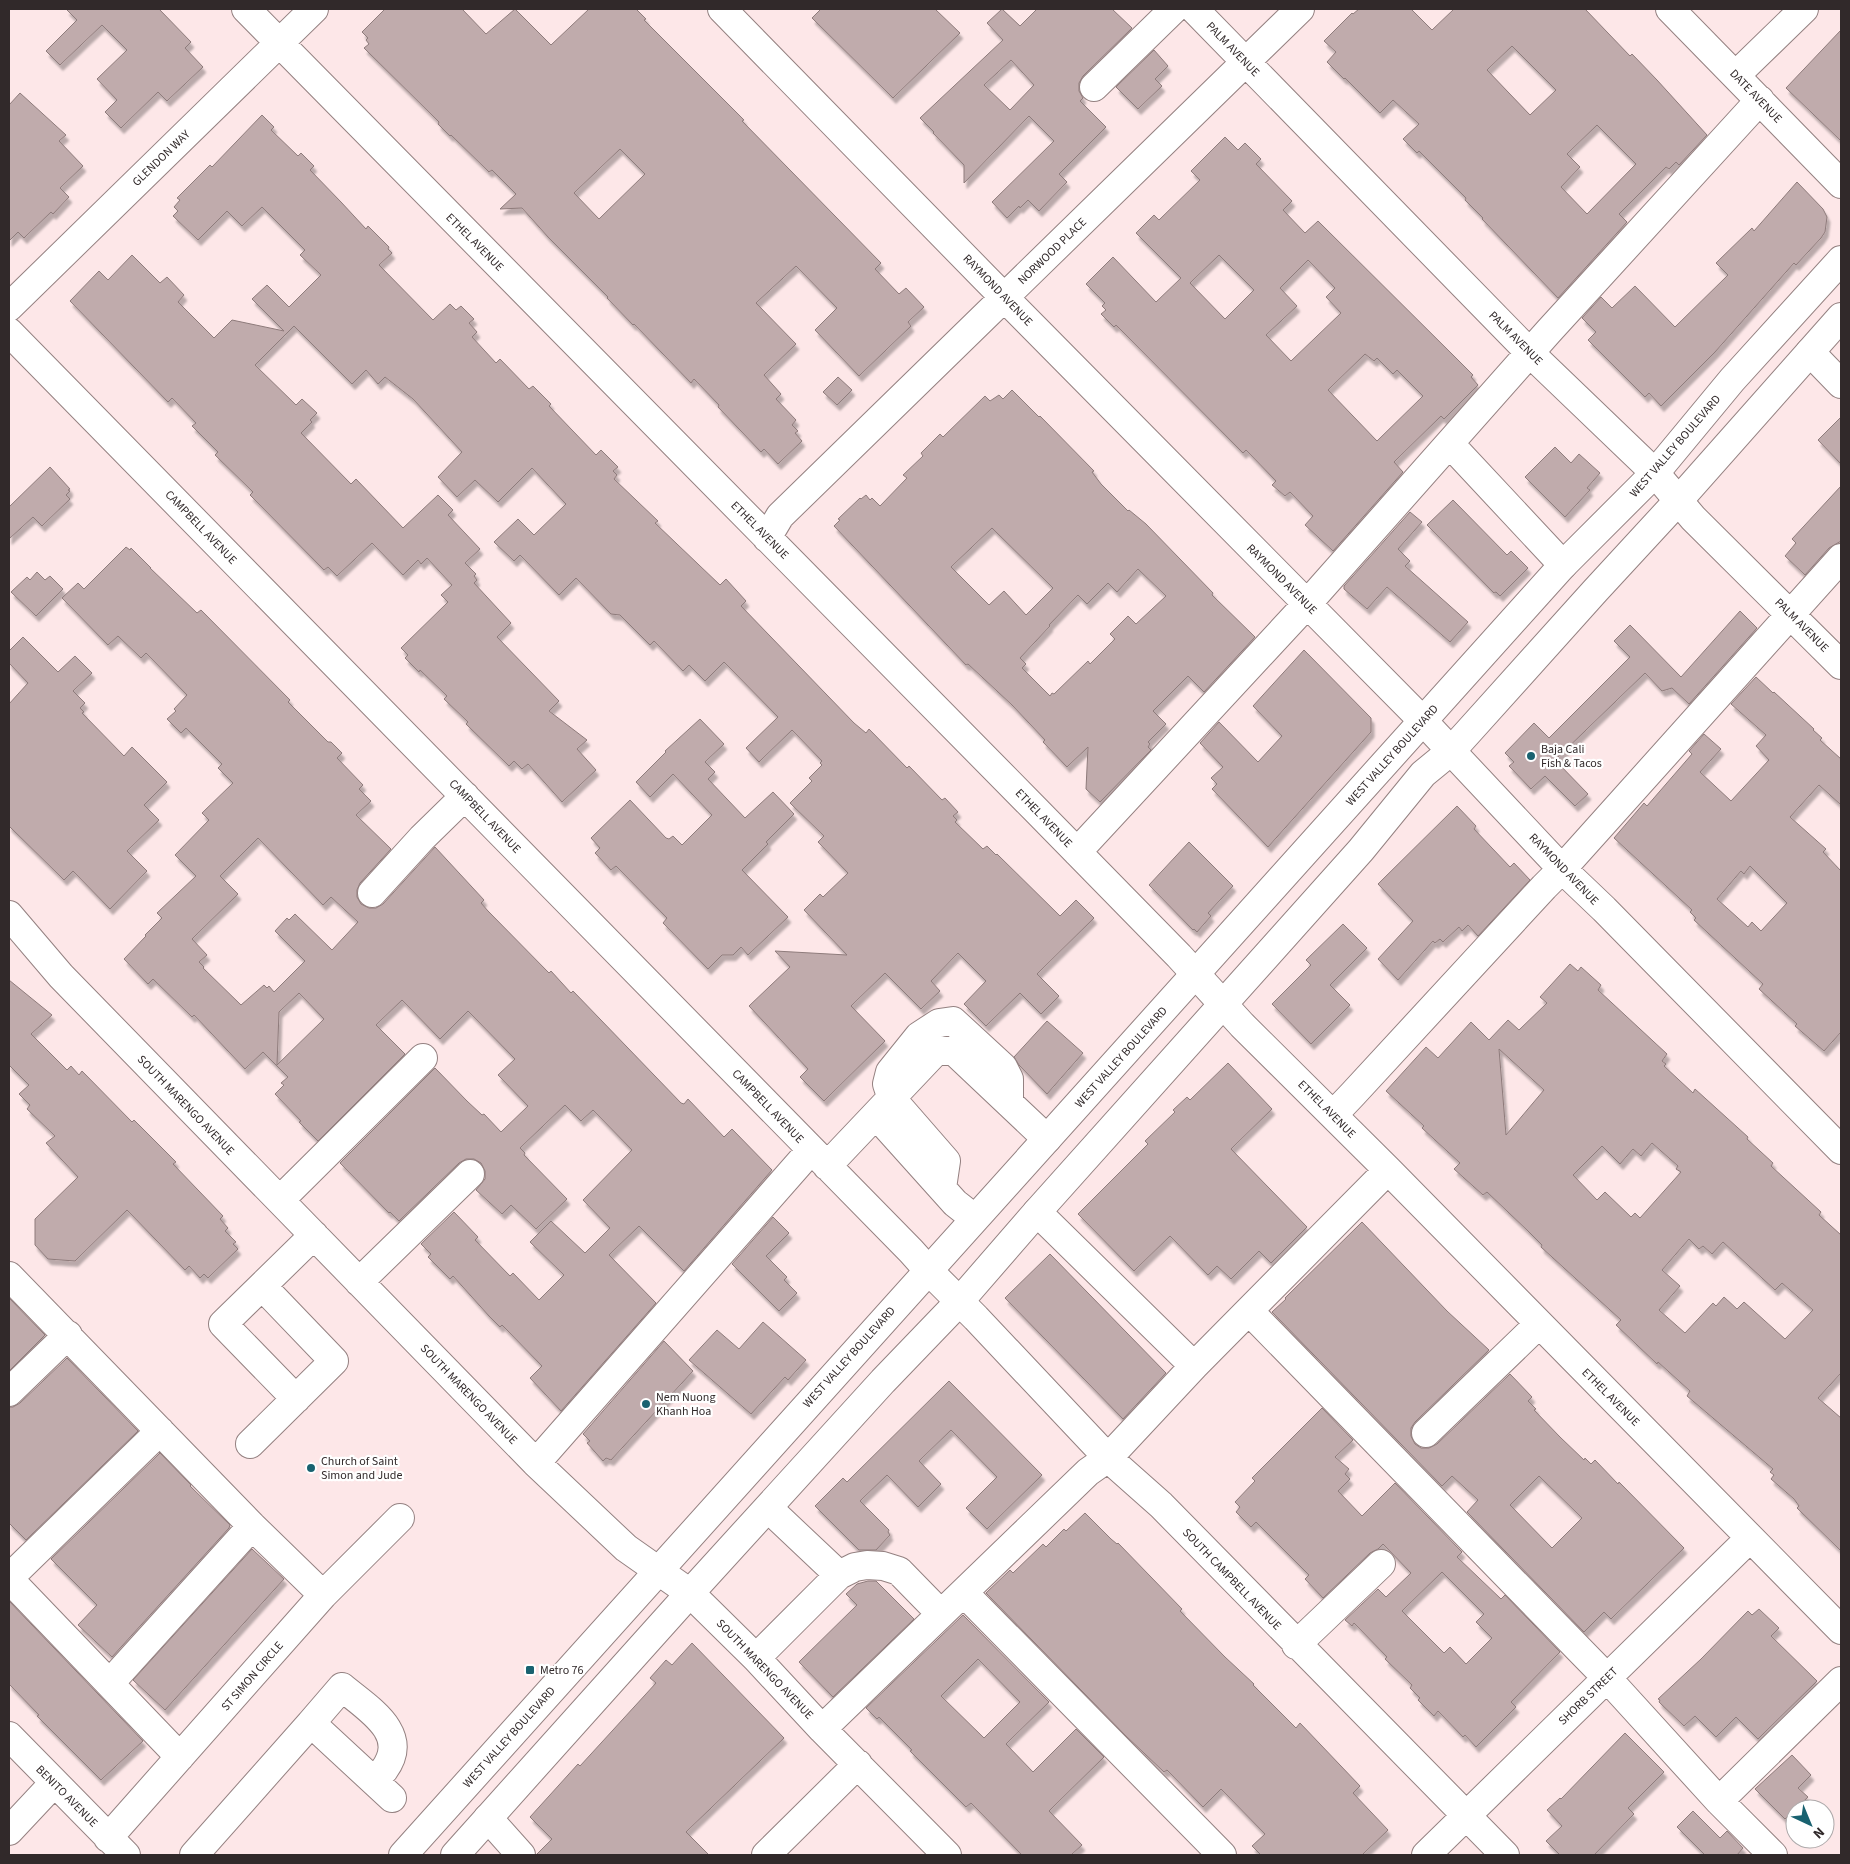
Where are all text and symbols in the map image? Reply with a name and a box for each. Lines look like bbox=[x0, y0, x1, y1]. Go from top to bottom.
street label: PALM AVENUE bbox=[1202, 18, 1263, 81]
street label: DATE AVENUE bbox=[1726, 66, 1786, 127]
street label: GLENDON WAY bbox=[129, 126, 194, 190]
street label: ETHEL AVENUE bbox=[442, 210, 507, 275]
street label: NORWOOD PLACE bbox=[1014, 214, 1091, 289]
street label: RAYMOND AVENUE bbox=[959, 251, 1036, 330]
street label: PALM AVENUE bbox=[1485, 307, 1547, 369]
street label: WEST VALLEY BOULEVARD bbox=[1626, 391, 1725, 501]
street label: CAMPBELL AVENUE bbox=[161, 487, 240, 568]
street label: ETHEL AVENUE bbox=[727, 498, 792, 563]
street label: RAYMOND AVENUE bbox=[1242, 540, 1321, 619]
street label: PALM AVENUE bbox=[1771, 594, 1833, 656]
street label: WEST VALLEY BOULEVARD bbox=[1342, 701, 1443, 810]
place label: Baja Cali Fish & Tacos bbox=[1541, 741, 1602, 772]
marker: Baja Cali Fish & Tacos bbox=[1525, 750, 1537, 762]
street label: CAMPBELL AVENUE bbox=[445, 776, 524, 857]
street label: ETHEL AVENUE bbox=[1011, 785, 1076, 852]
street label: RAYMOND AVENUE bbox=[1525, 830, 1602, 909]
street label: WEST VALLEY BOULEVARD bbox=[1071, 1003, 1172, 1112]
street label: SOUTH MARENGO AVENUE bbox=[133, 1051, 238, 1159]
street label: CAMPBELL AVENUE bbox=[728, 1066, 807, 1147]
street label: ETHEL AVENUE bbox=[1294, 1077, 1359, 1142]
street label: WEST VALLEY BOULEVARD bbox=[799, 1303, 900, 1412]
street label: SOUTH MARENGO AVENUE bbox=[416, 1340, 521, 1448]
street label: ETHEL AVENUE bbox=[1578, 1365, 1643, 1430]
place label: Nem Nuong Khanh Hoa bbox=[656, 1389, 715, 1420]
marker: Nem Nuong Khanh Hoa bbox=[640, 1398, 652, 1410]
place label: Church of Saint Simon and Jude bbox=[321, 1453, 402, 1484]
marker: Church of Saint Simon and Jude bbox=[305, 1462, 317, 1474]
street label: SOUTH CAMPBELL AVENUE bbox=[1178, 1525, 1285, 1634]
street label: SOUTH MARENGO AVENUE bbox=[712, 1615, 817, 1723]
street label: ST SIMON CIRCLE bbox=[217, 1638, 287, 1715]
place label: Metro 76 bbox=[540, 1662, 584, 1679]
street label: SHORB STREET bbox=[1555, 1663, 1622, 1729]
marker: Metro 76 bbox=[524, 1664, 536, 1676]
street label: WEST VALLEY BOULEVARD bbox=[459, 1683, 560, 1792]
street label: BENITO AVENUE bbox=[32, 1762, 101, 1831]
north arrow bbox=[1785, 1799, 1835, 1849]
text: N bbox=[1808, 1822, 1829, 1843]

